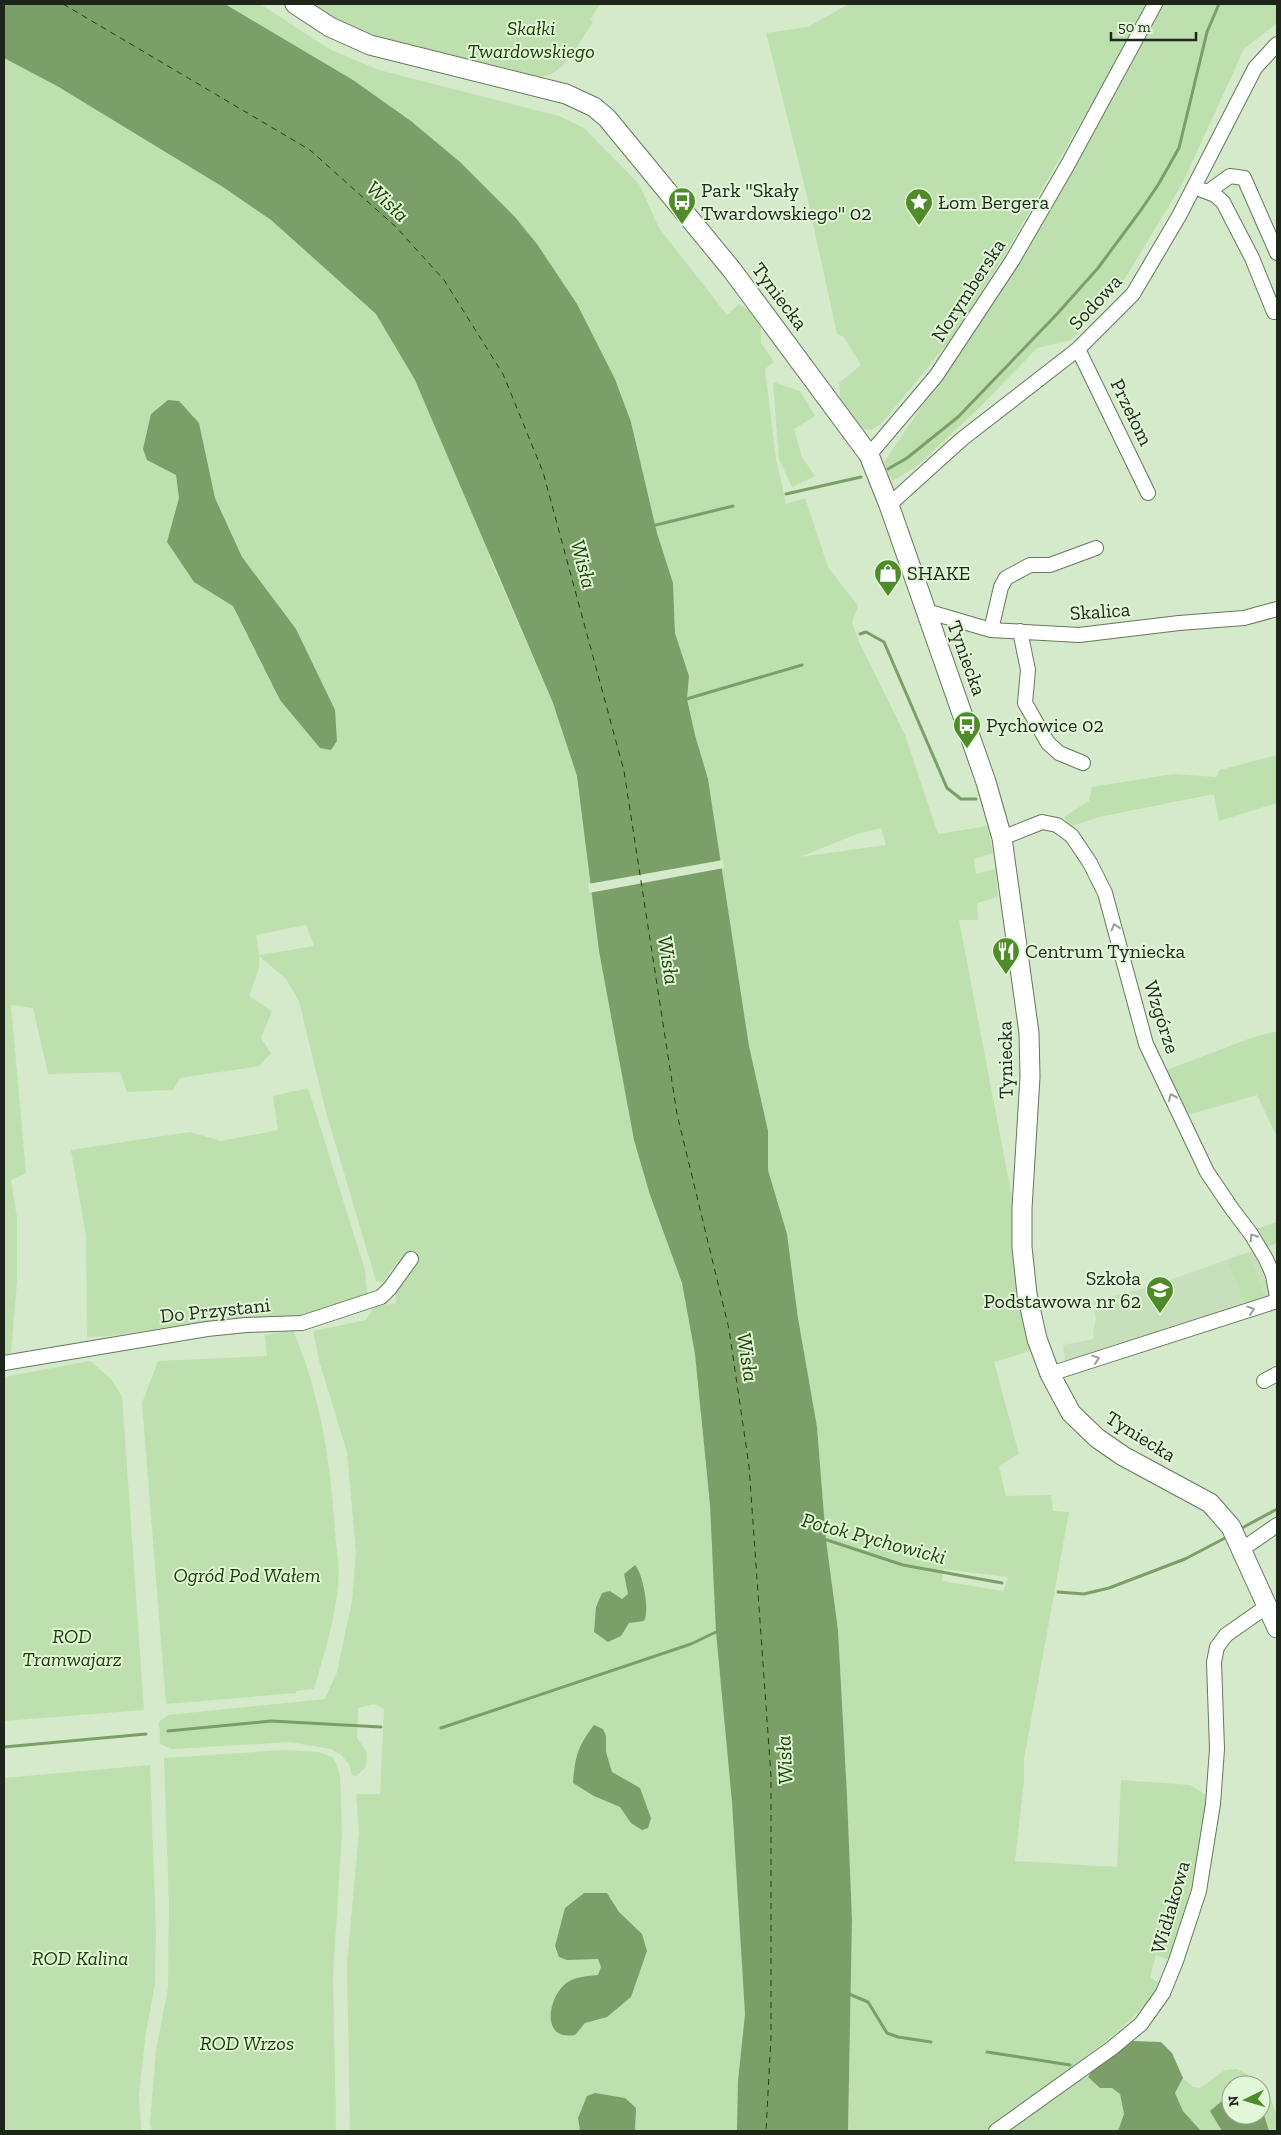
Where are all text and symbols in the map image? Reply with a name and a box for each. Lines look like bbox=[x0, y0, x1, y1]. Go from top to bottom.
scale bar bbox=[1111, 10, 1196, 42]
park label: Skałki Twardowskiego bbox=[467, 16, 595, 63]
text: 50 m bbox=[1118, 18, 1151, 36]
water label: Wisła bbox=[362, 175, 414, 227]
place label: Park "Skały Twardowskiego" 02 bbox=[701, 178, 872, 225]
bus stop icon: Park "Skały Twardowskiego" 02 bbox=[667, 186, 697, 225]
place icon: Łom Bergera bbox=[904, 187, 934, 226]
place label: Łom Bergera bbox=[938, 190, 1050, 214]
street label: Norymberska bbox=[926, 234, 1010, 346]
street label: Tyniecka bbox=[747, 258, 813, 335]
street label: Sodowa bbox=[1063, 269, 1127, 335]
street label: Przełom bbox=[1106, 375, 1159, 450]
water label: Wisła bbox=[566, 537, 602, 591]
shop icon: SHAKE bbox=[873, 558, 903, 597]
place label: SHAKE bbox=[907, 561, 970, 585]
street label: Skalica bbox=[1069, 597, 1131, 625]
street label: Tyniecka bbox=[942, 617, 992, 699]
bus stop icon: Pychowice 02 bbox=[952, 710, 982, 749]
place label: Pychowice 02 bbox=[986, 713, 1104, 737]
one-way arrow bbox=[1111, 924, 1121, 932]
water label: Wisła bbox=[653, 934, 685, 986]
restaurant icon: Centrum Tyniecka bbox=[991, 936, 1021, 975]
place label: Centrum Tyniecka bbox=[1025, 939, 1186, 963]
street label: Wzgórze bbox=[1139, 977, 1185, 1057]
street label: Tyniecka bbox=[992, 1020, 1018, 1099]
one-way arrow bbox=[1167, 1093, 1178, 1102]
one-way arrow bbox=[1250, 1234, 1259, 1243]
place label: Szkoła Podstawowa nr 62 bbox=[984, 1266, 1141, 1313]
school or university icon: Szkoła Podstawowa nr 62 bbox=[1145, 1275, 1175, 1314]
street label: Do Przystani bbox=[159, 1292, 272, 1328]
one-way arrow bbox=[1246, 1305, 1255, 1315]
water label: Wisła bbox=[732, 1331, 764, 1383]
one-way arrow bbox=[1092, 1355, 1100, 1365]
street label: Tyniecka bbox=[1102, 1405, 1181, 1467]
water label: Potok Pychowicki bbox=[799, 1507, 949, 1569]
park label: Ogród Pod Wałem bbox=[173, 1563, 321, 1587]
park label: ROD Tramwajarz bbox=[22, 1624, 122, 1671]
water label: Wisła bbox=[770, 1735, 798, 1785]
street label: Widłakowa bbox=[1145, 1858, 1195, 1956]
park label: ROD Kalina bbox=[32, 1946, 128, 1970]
park label: ROD Wrzos bbox=[200, 2031, 294, 2055]
north arrow bbox=[1221, 2075, 1271, 2125]
text: N bbox=[1225, 2095, 1242, 2107]

